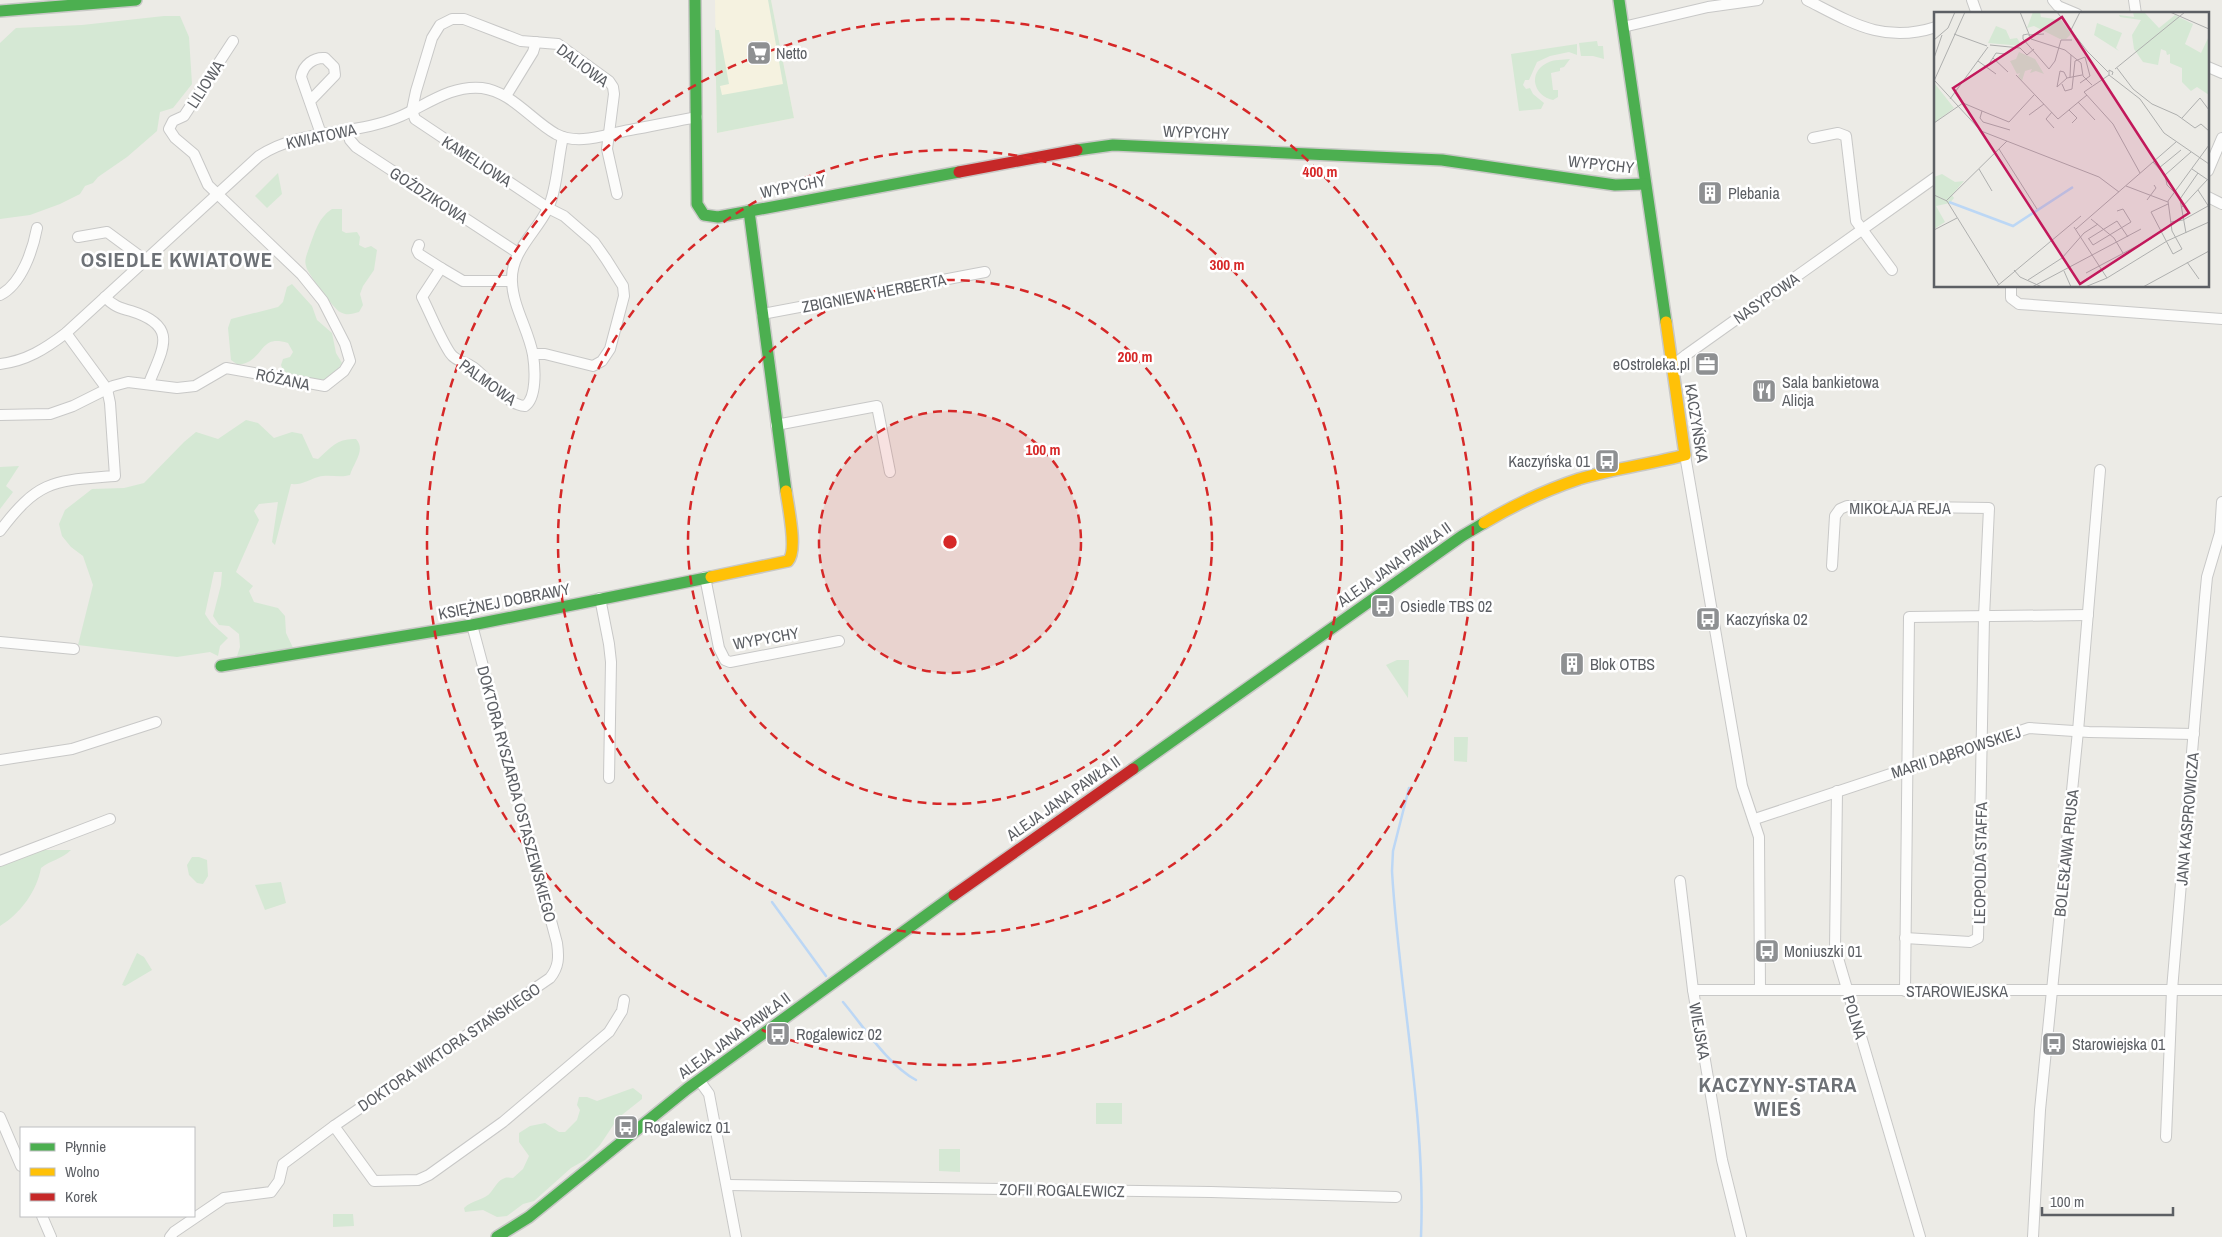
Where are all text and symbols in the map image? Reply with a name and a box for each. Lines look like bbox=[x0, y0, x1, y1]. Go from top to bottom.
inset map bbox=[1934, 12, 2210, 288]
street label: DALIOWA bbox=[552, 38, 614, 92]
supermarket icon: Netto bbox=[746, 40, 772, 66]
place label: Netto bbox=[776, 42, 807, 64]
street label: LILIOWA bbox=[181, 56, 229, 112]
street label: KWIATOWA bbox=[284, 118, 358, 154]
street label: WYPYCHY bbox=[1162, 120, 1230, 144]
street label: KAMELIOWA bbox=[438, 130, 516, 192]
street label: WYPYCHY bbox=[1567, 150, 1635, 178]
street label: GOŹDZIKOWA bbox=[386, 161, 473, 229]
text: 400 m bbox=[1303, 161, 1337, 182]
street label: WYPYCHY bbox=[758, 169, 828, 203]
building icon: Plebania bbox=[1697, 180, 1723, 206]
place label: Plebania bbox=[1728, 182, 1780, 204]
district label: OSIEDLE KWIATOWE bbox=[81, 245, 273, 274]
text: 300 m bbox=[1210, 254, 1244, 275]
street label: NASYPOWA bbox=[1729, 267, 1803, 329]
street label: ZBIGNIEWA HERBERTA bbox=[800, 268, 948, 318]
text: 200 m bbox=[1118, 346, 1152, 367]
office icon: eOstroleka.pl bbox=[1694, 351, 1720, 377]
place label: eOstroleka.pl bbox=[1613, 353, 1690, 375]
street label: PALMOWA bbox=[455, 354, 521, 410]
street label: RÓŻANA bbox=[254, 363, 312, 395]
place label: Sala bankietowa Alicja bbox=[1781, 371, 1880, 411]
restaurant icon: Sala bankietowa Alicja bbox=[1751, 378, 1777, 404]
street label: KACZYŃSKA bbox=[1680, 382, 1714, 464]
text: 100 m bbox=[1026, 439, 1060, 460]
bus stop icon: Kaczyńska 01 bbox=[1594, 448, 1620, 474]
place label: Kaczyńska 01 bbox=[1508, 450, 1591, 472]
street label: MIKOŁAJA REJA bbox=[1849, 497, 1951, 519]
street label: ALEJA JANA PAWŁA II bbox=[1332, 516, 1455, 612]
centre of rings bbox=[941, 533, 959, 551]
street label: KSIĘŻNEJ DOBRAWY bbox=[436, 577, 572, 625]
bus stop icon: Osiedle TBS 02 bbox=[1370, 593, 1396, 619]
place label: Osiedle TBS 02 bbox=[1400, 595, 1492, 617]
bus stop icon: Kaczyńska 02 bbox=[1695, 606, 1721, 632]
place label: Kaczyńska 02 bbox=[1726, 608, 1808, 630]
street label: WYPYCHY bbox=[731, 621, 801, 655]
building icon: Blok OTBS bbox=[1559, 651, 1585, 677]
place label: Blok OTBS bbox=[1590, 653, 1655, 675]
street label: DOKTORA RYSZARDA OSTASZEWSKIEGO bbox=[472, 663, 562, 925]
street label: MARII DĄBROWSKIEJ bbox=[1888, 721, 2024, 783]
street label: ALEJA JANA PAWŁA II bbox=[1001, 750, 1124, 846]
street label: JANA KASPROWICZA bbox=[2170, 751, 2204, 886]
street label: BOLESŁAWA PRUSA bbox=[2048, 788, 2084, 918]
street label: LEOPOLDA STAFFA bbox=[1968, 801, 1992, 924]
bus stop icon: Moniuszki 01 bbox=[1754, 938, 1780, 964]
place label: Moniuszki 01 bbox=[1784, 940, 1863, 962]
street label: DOKTORA WIKTORA STAŃSKIEGO bbox=[353, 978, 545, 1116]
street label: STAROWIEJSKA bbox=[1906, 980, 2008, 1002]
street label: ALEJA JANA PAWŁA II bbox=[672, 987, 795, 1084]
street label: POLNA bbox=[1838, 993, 1872, 1042]
street label: WIEJSKA bbox=[1684, 1001, 1716, 1062]
bus stop icon: Rogalewicz 02 bbox=[765, 1021, 791, 1047]
place label: Rogalewicz 02 bbox=[796, 1023, 882, 1045]
bus stop icon: Starowiejska 01 bbox=[2041, 1031, 2067, 1057]
place label: Starowiejska 01 bbox=[2072, 1033, 2166, 1055]
district label: KACZYNY-STARA WIEŚ bbox=[1698, 1070, 1858, 1123]
bus stop icon: Rogalewicz 01 bbox=[613, 1114, 639, 1140]
place label: Rogalewicz 01 bbox=[644, 1116, 731, 1138]
legend bbox=[20, 1127, 195, 1217]
text: Płynnie bbox=[65, 1136, 106, 1157]
text: Wolno bbox=[65, 1161, 100, 1182]
street label: ZOFII ROGALEWICZ bbox=[999, 1178, 1125, 1202]
scale bar bbox=[2042, 1184, 2173, 1216]
text: Korek bbox=[65, 1186, 98, 1207]
text: 100 m bbox=[2050, 1191, 2084, 1212]

